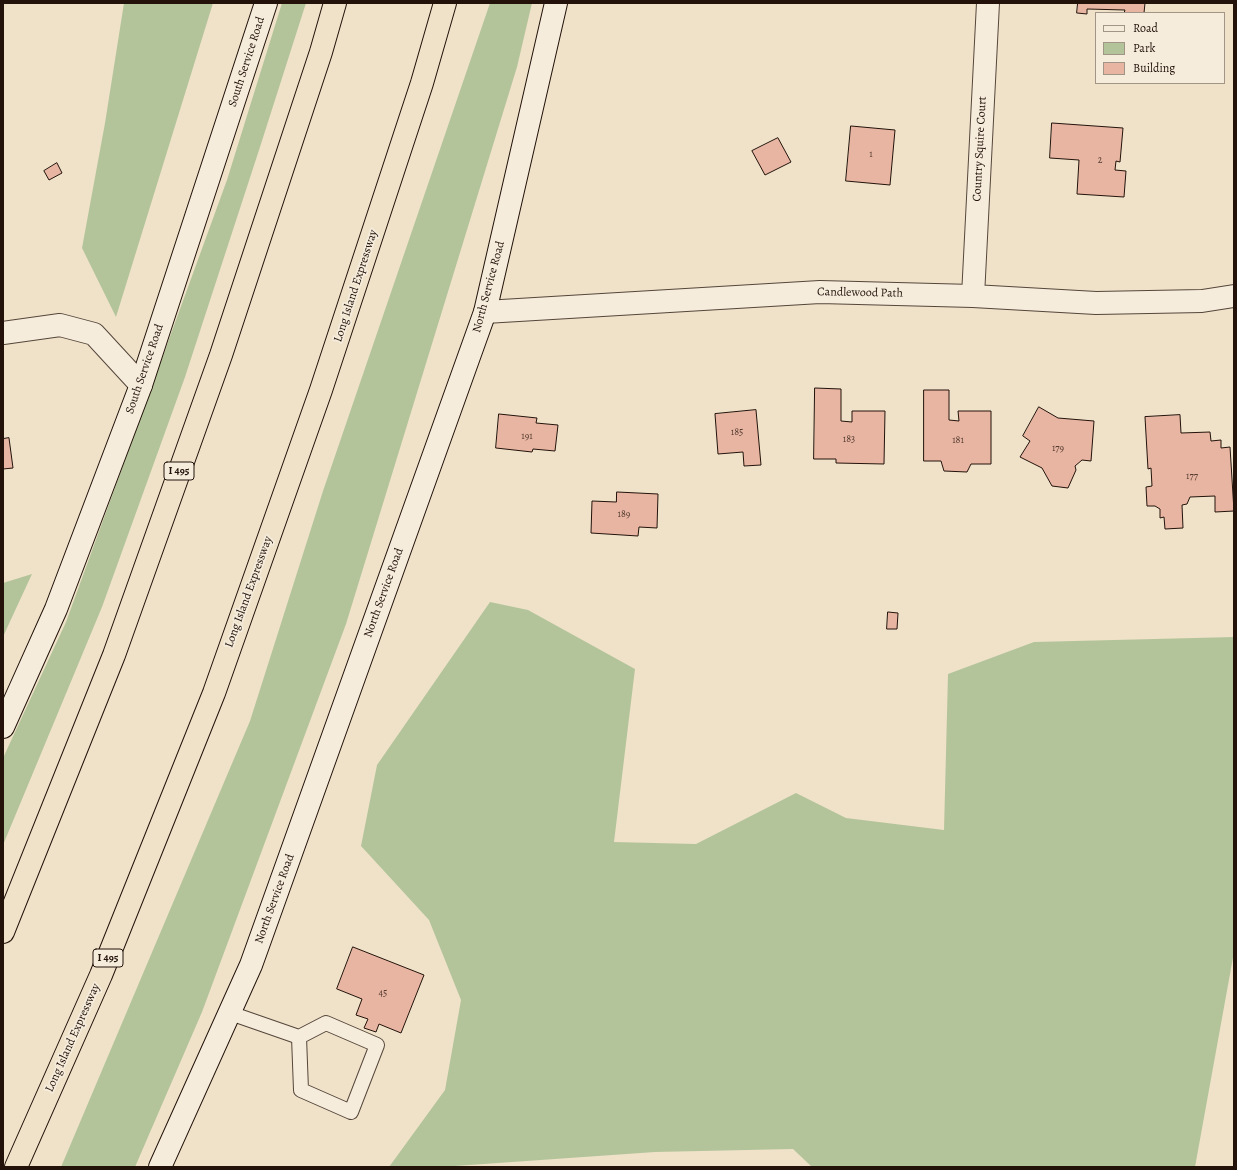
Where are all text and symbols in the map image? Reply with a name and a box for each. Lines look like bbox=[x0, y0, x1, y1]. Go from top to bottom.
legend bbox=[1095, 12, 1225, 84]
street label: South Service Road bbox=[226, 15, 268, 109]
text: Road bbox=[1133, 20, 1158, 36]
text: Park bbox=[1133, 40, 1156, 56]
text: Building bbox=[1133, 60, 1175, 76]
street label: Country Squire Court bbox=[970, 96, 990, 202]
house number: 1 bbox=[869, 149, 873, 161]
house number: 2 bbox=[1098, 155, 1102, 167]
street label: Long Island Expressway bbox=[331, 228, 381, 344]
street label: North Service Road bbox=[470, 240, 508, 334]
street label: Candlewood Path bbox=[817, 285, 903, 301]
street label: South Service Road bbox=[123, 322, 167, 416]
house number: 185 bbox=[731, 427, 743, 439]
house number: 191 bbox=[521, 431, 533, 443]
house number: 183 bbox=[843, 434, 855, 446]
house number: 181 bbox=[952, 435, 964, 447]
house number: 179 bbox=[1052, 443, 1064, 455]
road number: I 495 bbox=[164, 462, 194, 480]
house number: 177 bbox=[1186, 471, 1198, 483]
house number: 189 bbox=[618, 509, 630, 521]
street label: Long Island Expressway bbox=[222, 534, 276, 650]
street label: North Service Road bbox=[361, 546, 407, 640]
street label: North Service Road bbox=[252, 852, 298, 946]
road number: I 495 bbox=[93, 949, 123, 967]
street label: Long Island Expressway bbox=[43, 981, 103, 1095]
house number: 45 bbox=[379, 988, 387, 1000]

